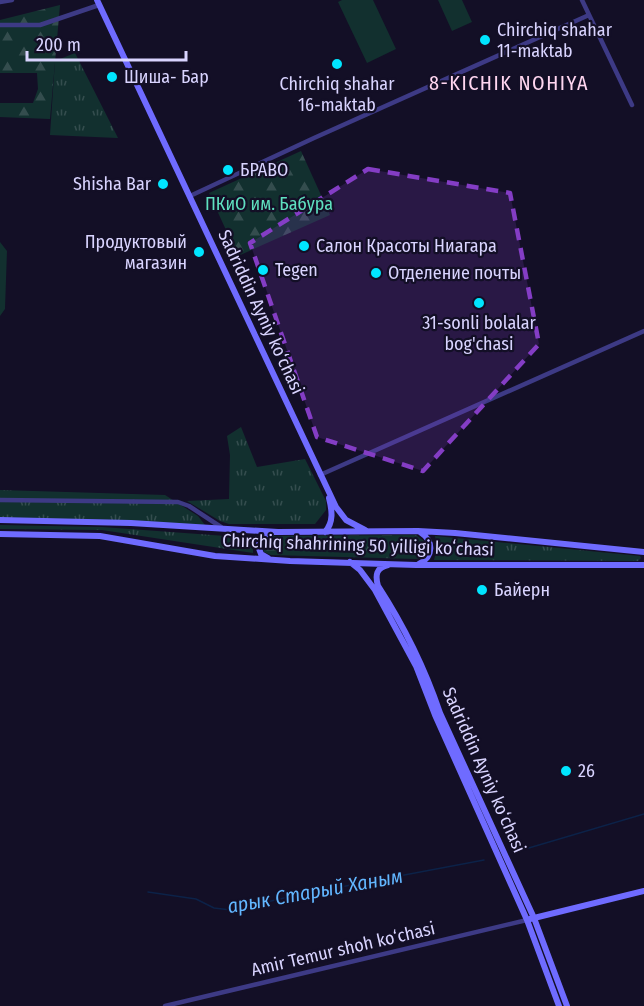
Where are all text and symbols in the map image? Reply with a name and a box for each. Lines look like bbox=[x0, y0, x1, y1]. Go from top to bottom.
place label: Chirchiq shahar 11-maktab bbox=[497, 19, 613, 62]
scale bar bbox=[27, 24, 186, 62]
marker: Chirchiq shahar 11-maktab bbox=[478, 33, 492, 47]
text: 200 m bbox=[36, 34, 81, 56]
marker: Chirchiq shahar 16-maktab bbox=[330, 57, 344, 71]
place label: Шиша- Бар bbox=[124, 66, 209, 88]
marker: Шиша- Бар bbox=[105, 70, 119, 84]
district label: 8-KICHIK NOHIYA bbox=[429, 71, 589, 95]
place label: Chirchiq shahar 16-maktab bbox=[280, 73, 395, 116]
place label: БРАВО bbox=[240, 159, 288, 181]
marker: БРАВО bbox=[221, 163, 235, 177]
place label: Shisha Bar bbox=[73, 173, 152, 195]
marker: Shisha Bar bbox=[156, 177, 170, 191]
park label: ПКиО им. Бабура bbox=[205, 193, 333, 215]
street label: Sadriddin Ayniy ko‘chasi bbox=[213, 226, 309, 398]
place label: Продуктовый магазин bbox=[85, 231, 187, 274]
place label: Салон Красоты Ниагара bbox=[316, 235, 497, 257]
marker: Салон Красоты Ниагара bbox=[297, 239, 311, 253]
marker: Продуктовый магазин bbox=[192, 245, 206, 259]
place label: Tegen bbox=[275, 259, 318, 281]
place label: Отделение почты bbox=[388, 262, 521, 284]
marker: Tegen bbox=[256, 263, 270, 277]
marker: Отделение почты bbox=[369, 266, 383, 280]
marker: 31-sonli bolalar bog'chasi bbox=[472, 296, 486, 310]
place label: 31-sonli bolalar bog'chasi bbox=[422, 312, 537, 355]
street label: Chirchiq shahrining 50 yilligi koʻchasi bbox=[222, 529, 494, 561]
place label: Байерн bbox=[494, 579, 550, 601]
marker: Байерн bbox=[475, 583, 489, 597]
street label: Sadriddin Ayniy ko‘chasi bbox=[438, 684, 530, 856]
place label: 26 bbox=[578, 760, 595, 782]
marker: 26 bbox=[559, 764, 573, 778]
water label: арык Старый Ханым bbox=[225, 864, 405, 918]
street label: Amir Temur shoh ko‘chasi bbox=[249, 917, 437, 981]

